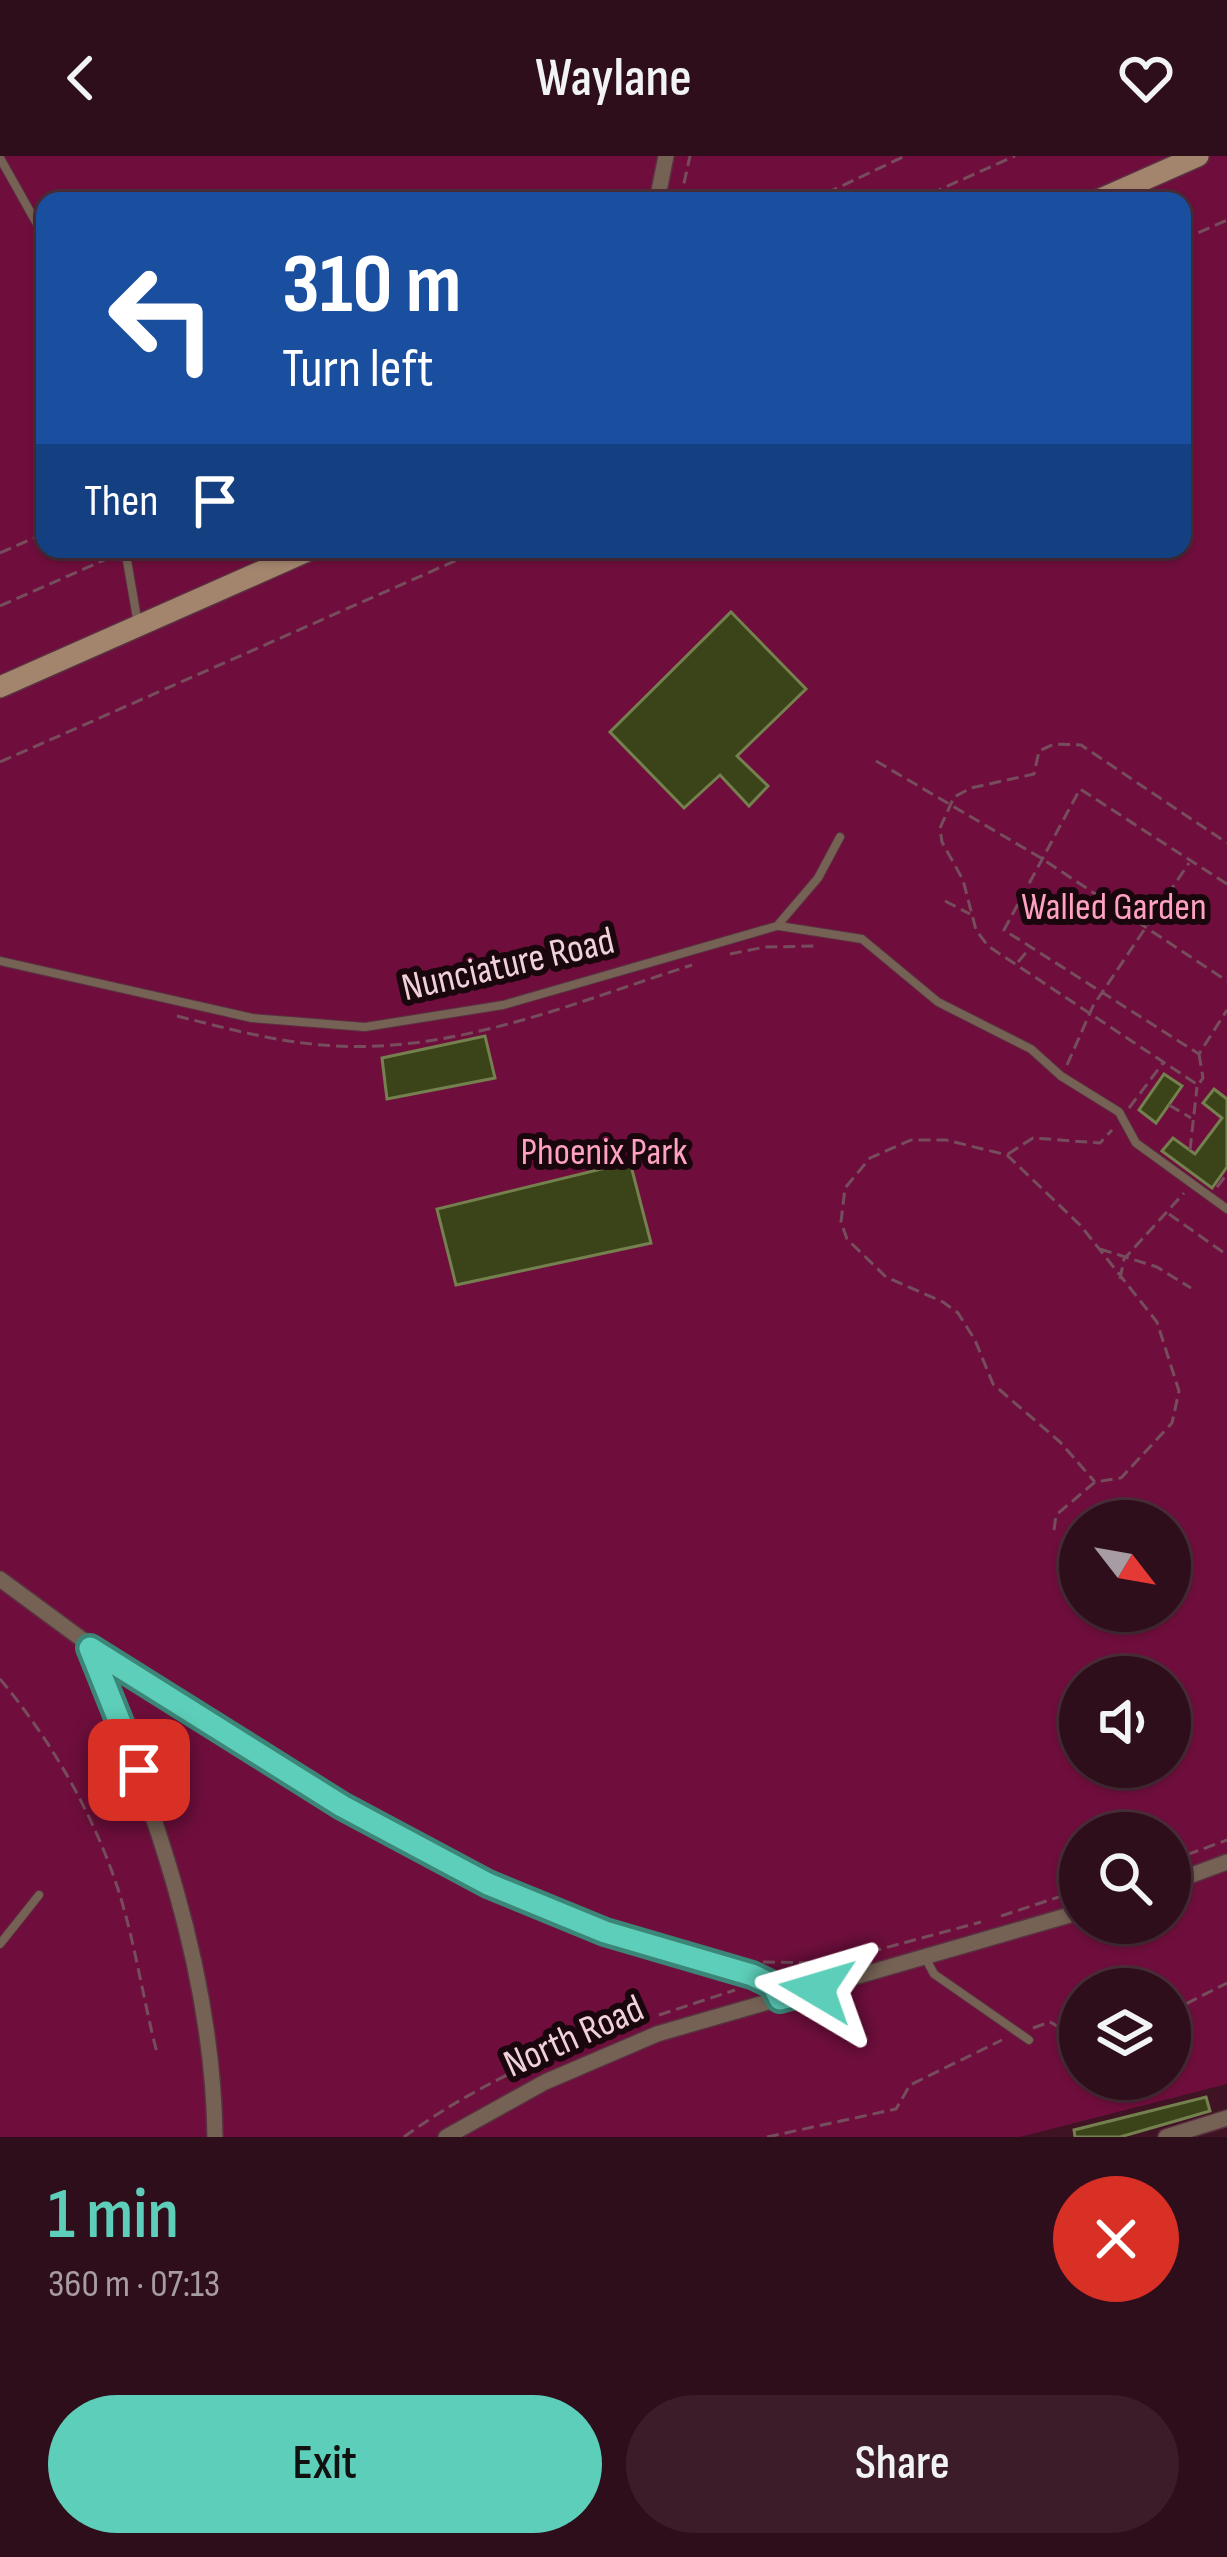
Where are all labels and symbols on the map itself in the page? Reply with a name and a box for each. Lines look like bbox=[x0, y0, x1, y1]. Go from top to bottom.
park label: Walled Garden bbox=[1021, 884, 1207, 931]
street label: Nunciature Road bbox=[397, 918, 619, 1012]
park label: Phoenix Park bbox=[521, 1129, 688, 1176]
north arrow bbox=[1059, 1500, 1191, 1632]
pin bbox=[88, 1719, 190, 1821]
position arrow bbox=[754, 1926, 880, 2052]
street label: North Road bbox=[497, 1986, 651, 2088]

